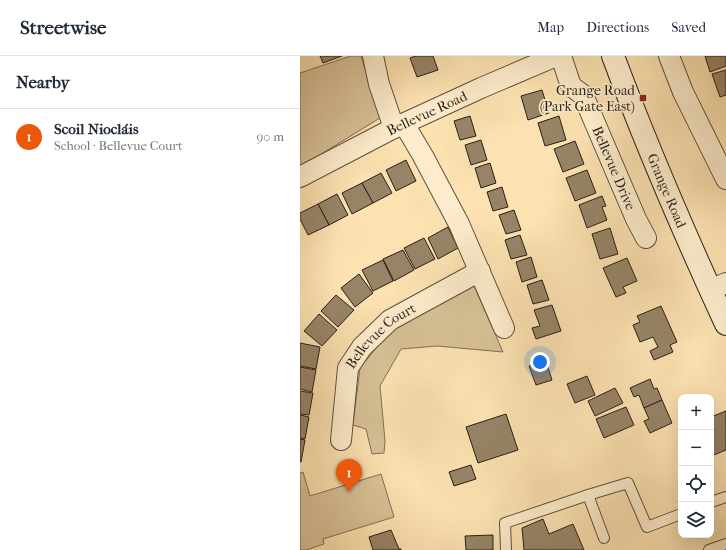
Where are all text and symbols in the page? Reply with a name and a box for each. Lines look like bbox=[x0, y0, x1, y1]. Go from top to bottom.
text: Streetwise bbox=[20, 17, 106, 39]
text: Map bbox=[537, 19, 564, 36]
text: Directions bbox=[586, 19, 649, 36]
text: Saved bbox=[671, 19, 706, 36]
text: Nearby bbox=[16, 72, 70, 92]
place label: Grange Road (Park Gate East) bbox=[540, 82, 635, 115]
street label: Bellevue Road bbox=[384, 87, 470, 139]
marker: Grange Road (Park Gate East) bbox=[638, 93, 648, 103]
text: Scoil Niocláis bbox=[54, 120, 138, 138]
street label: Bellevue Drive bbox=[589, 123, 640, 213]
text: 1 bbox=[27, 129, 31, 144]
text: 90 m bbox=[256, 129, 284, 144]
text: School · Bellevue Court bbox=[54, 138, 183, 153]
street label: Grange Road bbox=[644, 151, 690, 231]
street label: Bellevue Court bbox=[342, 299, 419, 372]
your location bbox=[530, 352, 550, 372]
map controls bbox=[678, 394, 714, 538]
button: + bbox=[678, 394, 714, 430]
button: − bbox=[678, 430, 714, 466]
pin: 1 bbox=[336, 459, 362, 492]
button: locate bbox=[678, 466, 714, 502]
button: layers bbox=[678, 502, 714, 538]

